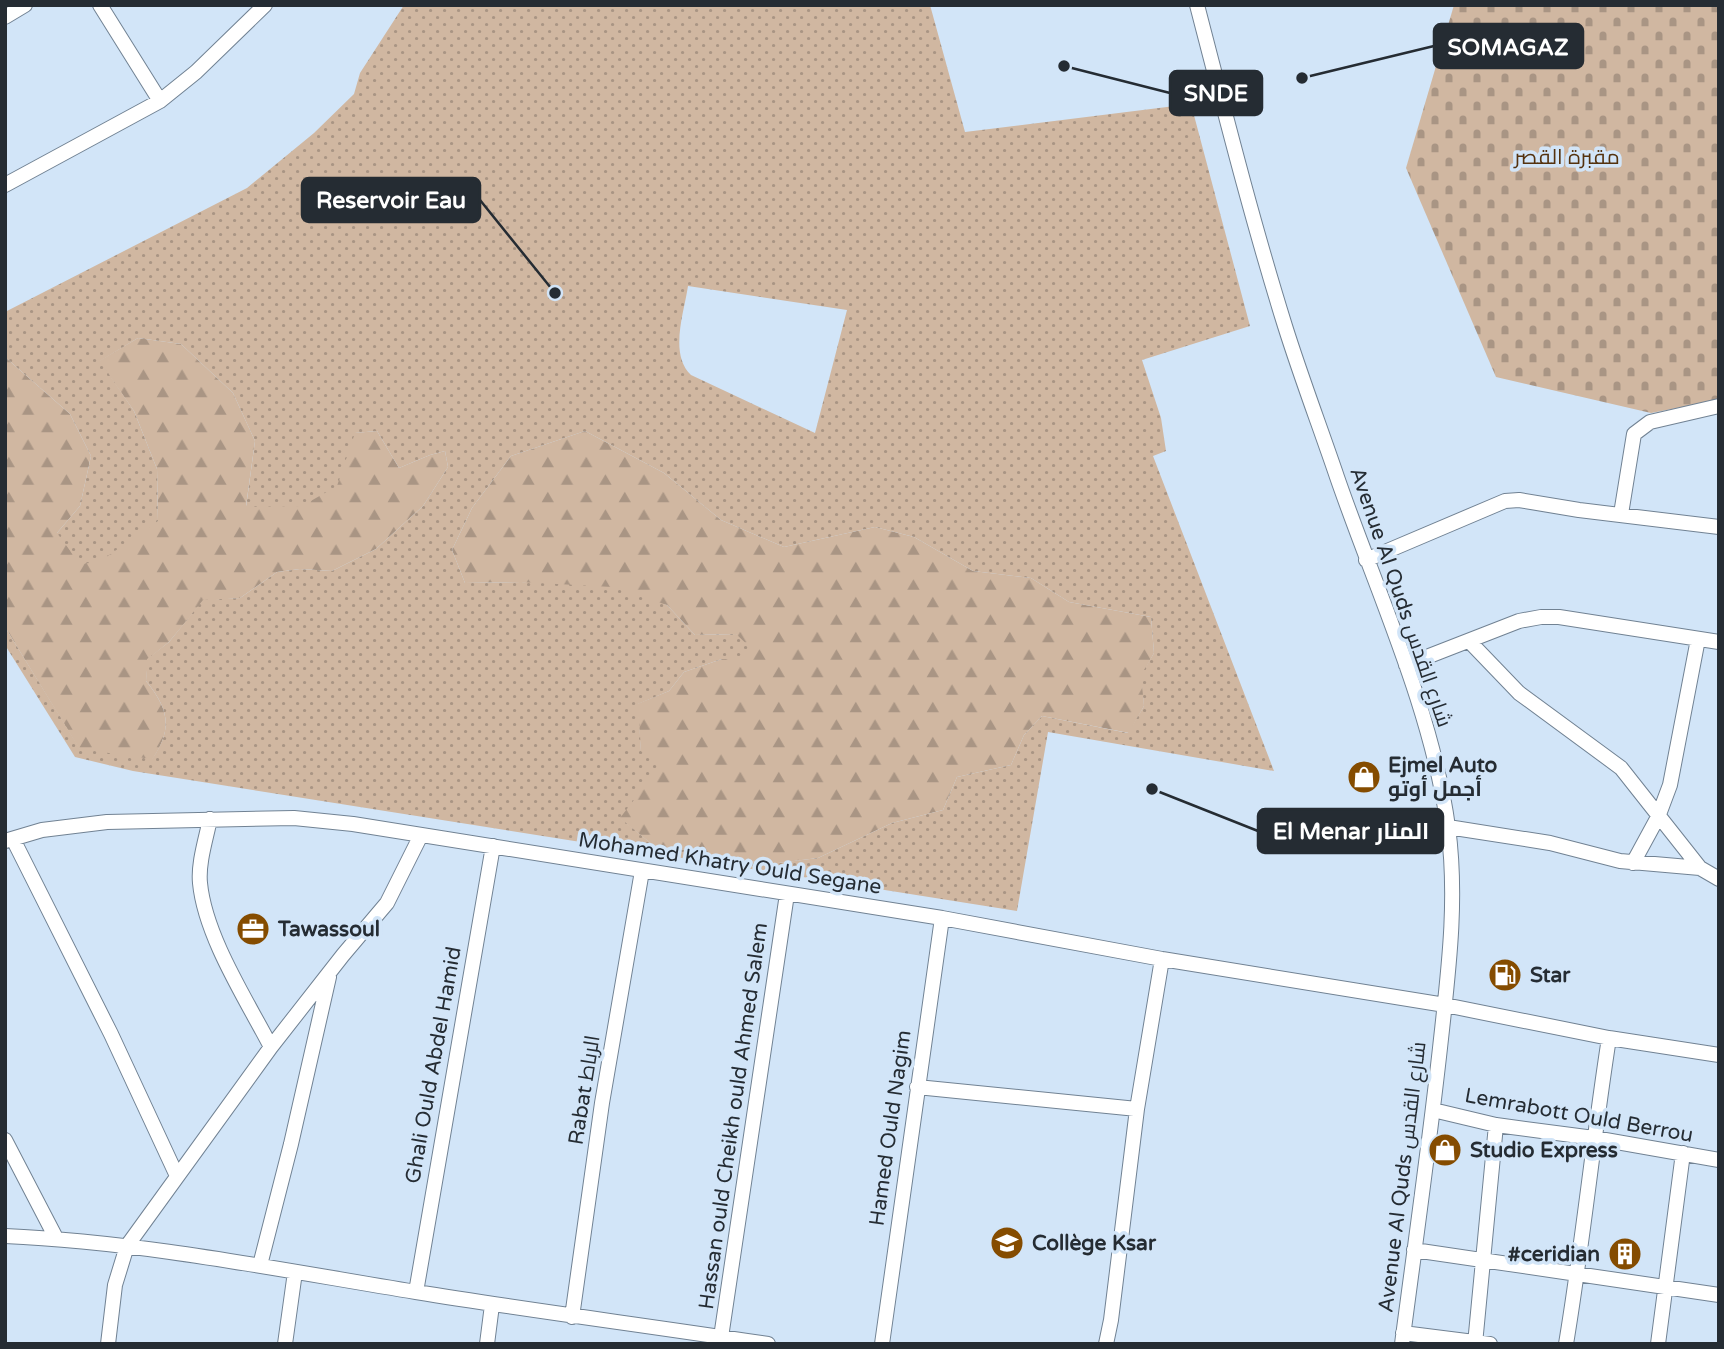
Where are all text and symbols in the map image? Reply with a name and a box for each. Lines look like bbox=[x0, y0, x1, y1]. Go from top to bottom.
callout: SOMAGAZ bbox=[1434, 24, 1583, 68]
text: SOMAGAZ bbox=[1447, 34, 1569, 62]
callout: SNDE bbox=[1170, 71, 1262, 115]
text: SNDE bbox=[1184, 80, 1248, 108]
park label: مقبرة القصر bbox=[1513, 145, 1620, 170]
callout: Reservoir Eau bbox=[302, 178, 480, 222]
text: Reservoir Eau bbox=[316, 187, 466, 215]
street label: Avenue Al Quds شارع القدس bbox=[1343, 464, 1457, 731]
place label: Ejmel Auto أجمل أوتو bbox=[1388, 753, 1498, 802]
shop icon: Ejmel Auto أجمل أوتو bbox=[1345, 758, 1383, 796]
callout: El Menar المنار bbox=[1258, 809, 1443, 853]
text: El Menar المنار bbox=[1273, 818, 1429, 846]
street label: Mohamed Khatry Ould Segane bbox=[577, 827, 883, 900]
office icon: Tawassoul bbox=[234, 910, 272, 948]
place label: Tawassoul bbox=[277, 917, 380, 942]
street label: Hassan ould Cheikh ould Ahmed Salem bbox=[694, 921, 773, 1311]
street label: Ghali Ould Abdel Hamid bbox=[400, 945, 467, 1185]
fuel station icon: Star bbox=[1486, 956, 1524, 994]
place label: Star bbox=[1530, 963, 1571, 988]
street label: Hamed Ould Nagim bbox=[864, 1029, 917, 1228]
street label: Rabat الرباط bbox=[563, 1033, 605, 1147]
street label: Avenue Al Quds شارع القدس bbox=[1373, 1040, 1433, 1314]
street label: Lemrabott Ould Berrou bbox=[1463, 1083, 1695, 1148]
shop icon: Studio Express bbox=[1426, 1131, 1464, 1169]
place label: Studio Express bbox=[1470, 1138, 1618, 1163]
school or university icon: Collège Ksar bbox=[988, 1224, 1026, 1262]
place label: Collège Ksar bbox=[1032, 1231, 1157, 1256]
building icon: #ceridian bbox=[1606, 1235, 1644, 1273]
place label: #ceridian bbox=[1508, 1242, 1600, 1267]

